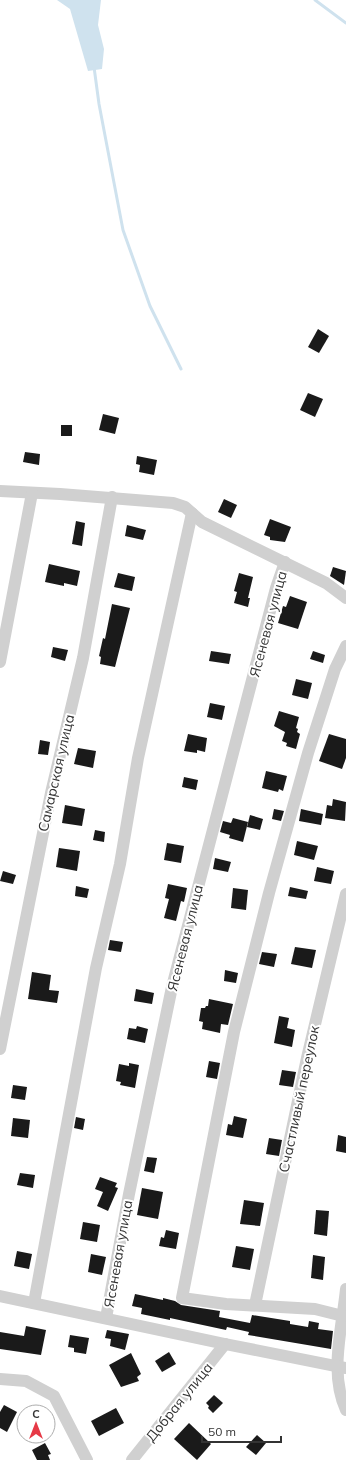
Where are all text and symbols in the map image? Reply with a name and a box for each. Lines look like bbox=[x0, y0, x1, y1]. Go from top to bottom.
street label: Ясеневая улица bbox=[245, 569, 291, 679]
street label: Самарская улица bbox=[34, 713, 78, 833]
street label: Ясеневая улица bbox=[163, 883, 207, 993]
street label: Счастливый переулок bbox=[275, 1024, 323, 1174]
street label: Ясеневая улица bbox=[100, 1199, 136, 1309]
street label: Добрая улица bbox=[142, 1359, 216, 1445]
north arrow bbox=[16, 1404, 56, 1444]
text: С bbox=[32, 1407, 40, 1421]
scale bar bbox=[202, 1418, 281, 1444]
text: 50 m bbox=[208, 1424, 236, 1439]

